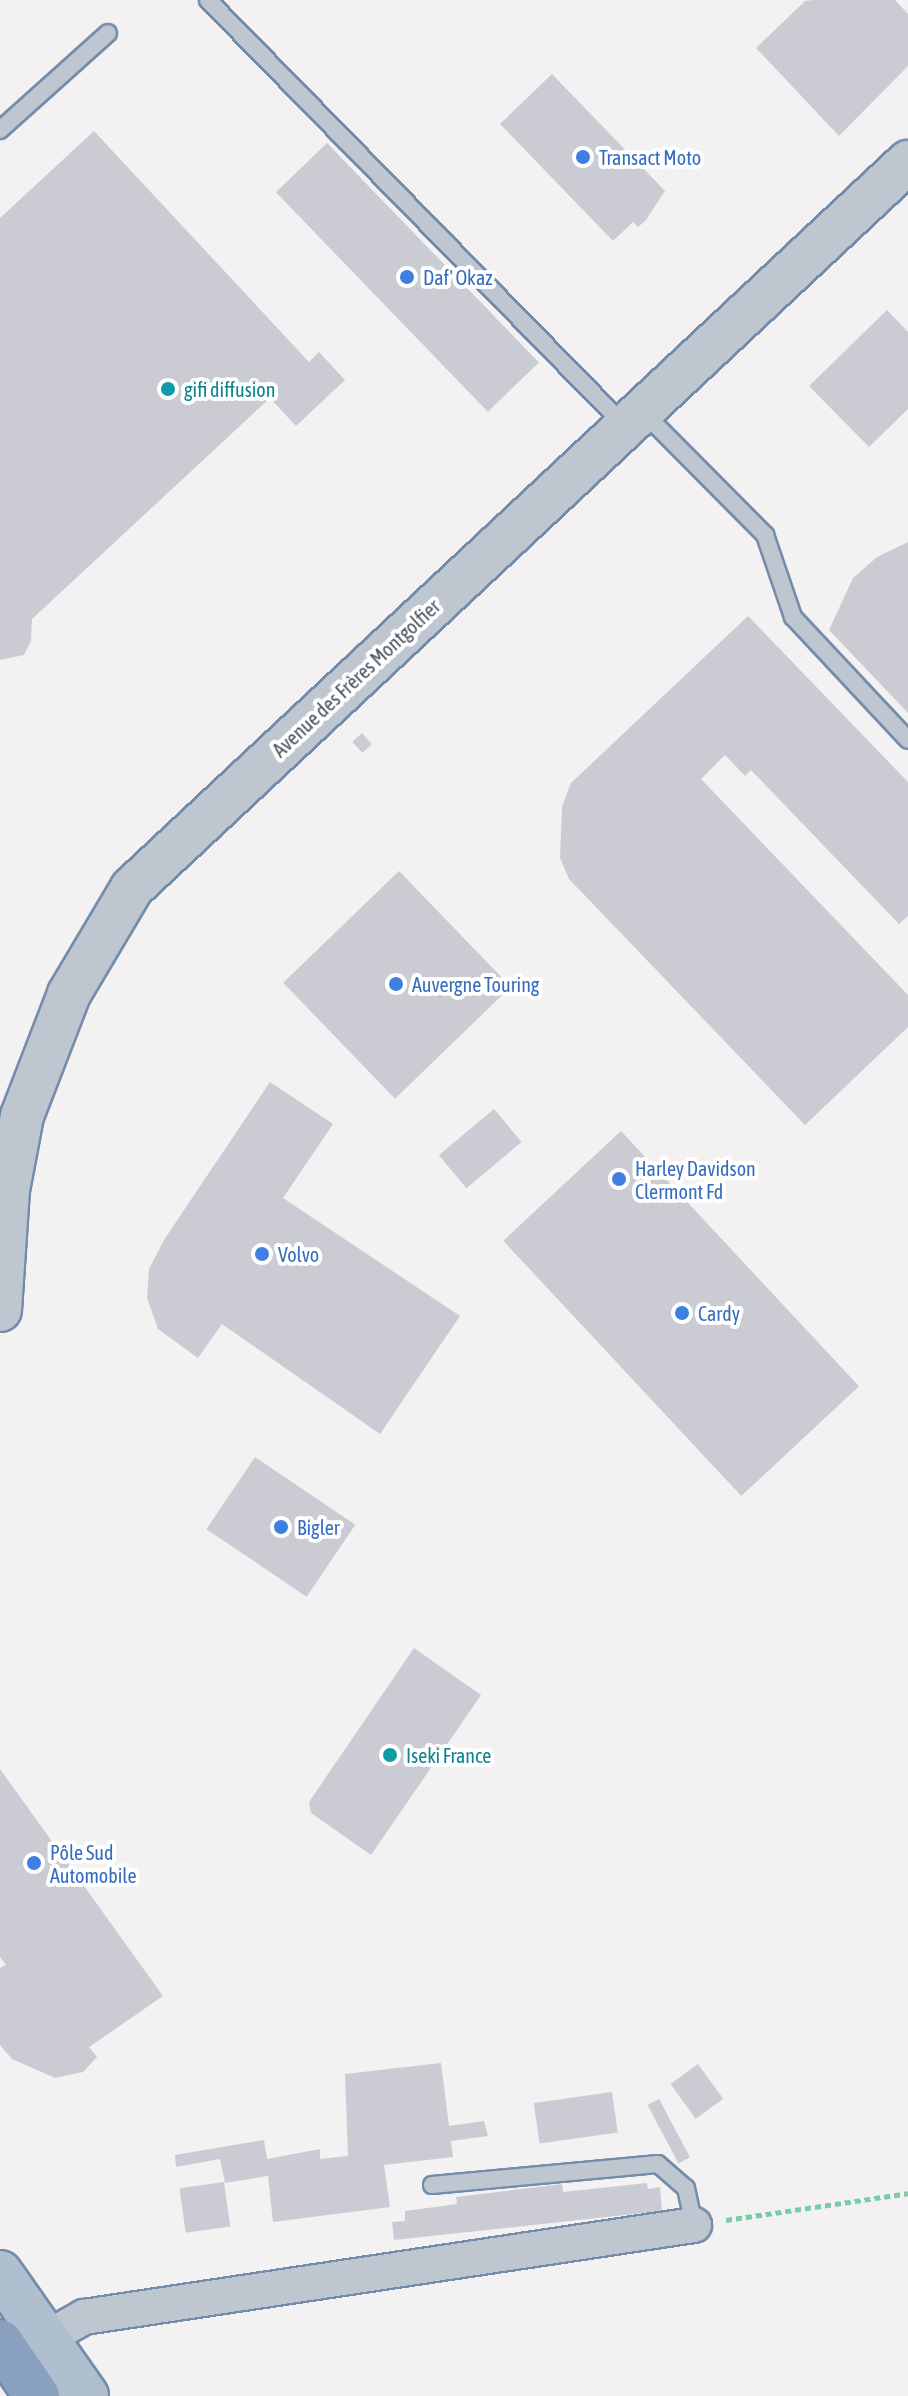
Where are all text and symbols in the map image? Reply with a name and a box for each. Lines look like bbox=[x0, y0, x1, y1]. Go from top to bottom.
place label: Transact Moto bbox=[599, 145, 701, 169]
marker: Transact Moto bbox=[574, 148, 592, 166]
place label: Daf' Okaz bbox=[423, 265, 492, 289]
marker: Daf' Okaz bbox=[398, 268, 416, 286]
place label: gifi diffusion bbox=[184, 377, 275, 401]
marker: gifi diffusion bbox=[159, 380, 177, 398]
street label: Avenue des Frères Montgolfier bbox=[267, 594, 445, 762]
place label: Auvergne Touring bbox=[412, 972, 539, 996]
marker: Auvergne Touring bbox=[387, 975, 405, 993]
place label: Harley Davidson Clermont Fd bbox=[635, 1156, 756, 1203]
marker: Harley Davidson Clermont Fd bbox=[610, 1170, 628, 1188]
place label: Volvo bbox=[278, 1242, 319, 1266]
marker: Volvo bbox=[253, 1245, 271, 1263]
place label: Cardy bbox=[698, 1301, 740, 1325]
marker: Cardy bbox=[673, 1304, 691, 1322]
place label: Bigler bbox=[297, 1515, 340, 1539]
marker: Bigler bbox=[272, 1518, 290, 1536]
place label: Iseki France bbox=[406, 1743, 491, 1767]
marker: Iseki France bbox=[381, 1746, 399, 1764]
place label: Pôle Sud Automobile bbox=[50, 1840, 136, 1887]
marker: Pôle Sud Automobile bbox=[25, 1854, 43, 1872]

